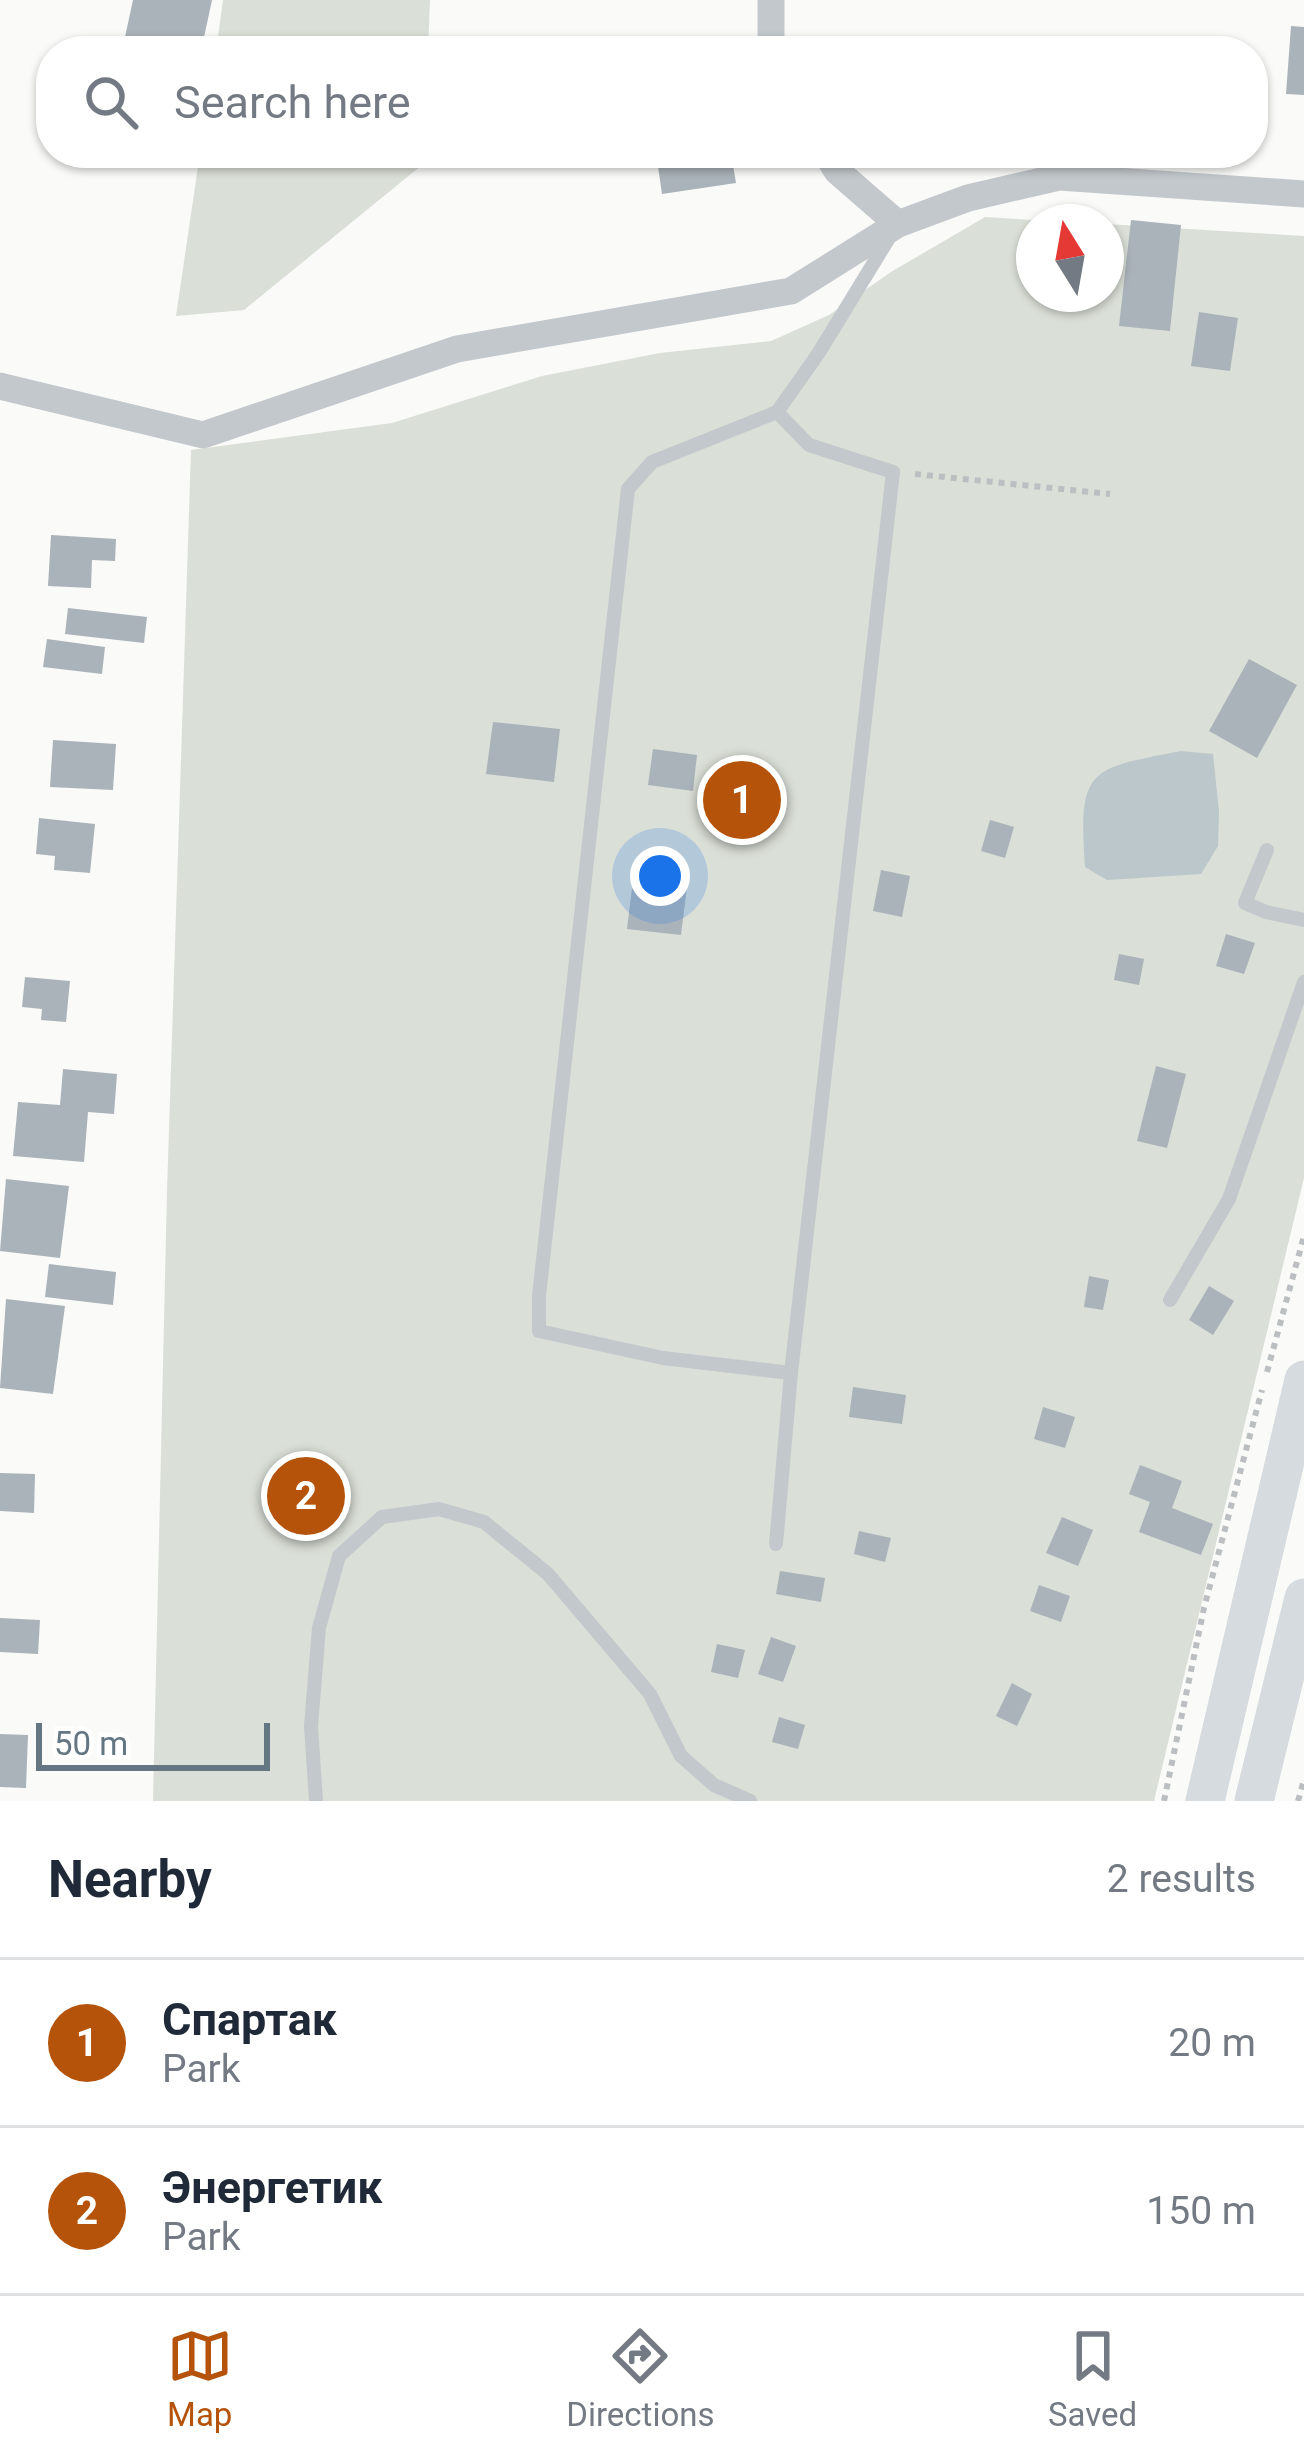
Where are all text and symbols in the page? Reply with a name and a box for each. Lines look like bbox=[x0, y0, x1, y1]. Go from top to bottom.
search box bbox=[36, 36, 1268, 168]
icon: search bbox=[78, 69, 144, 135]
text: Search here bbox=[174, 76, 411, 129]
north arrow bbox=[1016, 204, 1124, 312]
pin: 1 bbox=[703, 755, 781, 845]
your location bbox=[630, 846, 690, 906]
pin: 2 bbox=[267, 1451, 345, 1541]
scale bar bbox=[36, 1717, 270, 1770]
text: 50 m bbox=[54, 1724, 128, 1763]
text: Nearby bbox=[48, 1850, 212, 1909]
text: 2 results bbox=[1107, 1856, 1256, 1902]
text: Спартак bbox=[162, 1993, 337, 2046]
text: 1 bbox=[76, 2020, 98, 2066]
text: 20 m bbox=[1168, 2020, 1256, 2066]
text: Park bbox=[162, 2046, 241, 2092]
text: Энергетик bbox=[162, 2161, 383, 2214]
text: 2 bbox=[76, 2188, 98, 2234]
text: 150 m bbox=[1146, 2188, 1256, 2234]
text: Park bbox=[162, 2214, 241, 2260]
tab: Map bbox=[167, 2323, 233, 2434]
tab: Directions bbox=[566, 2323, 715, 2434]
tab: Saved bbox=[1048, 2323, 1137, 2434]

